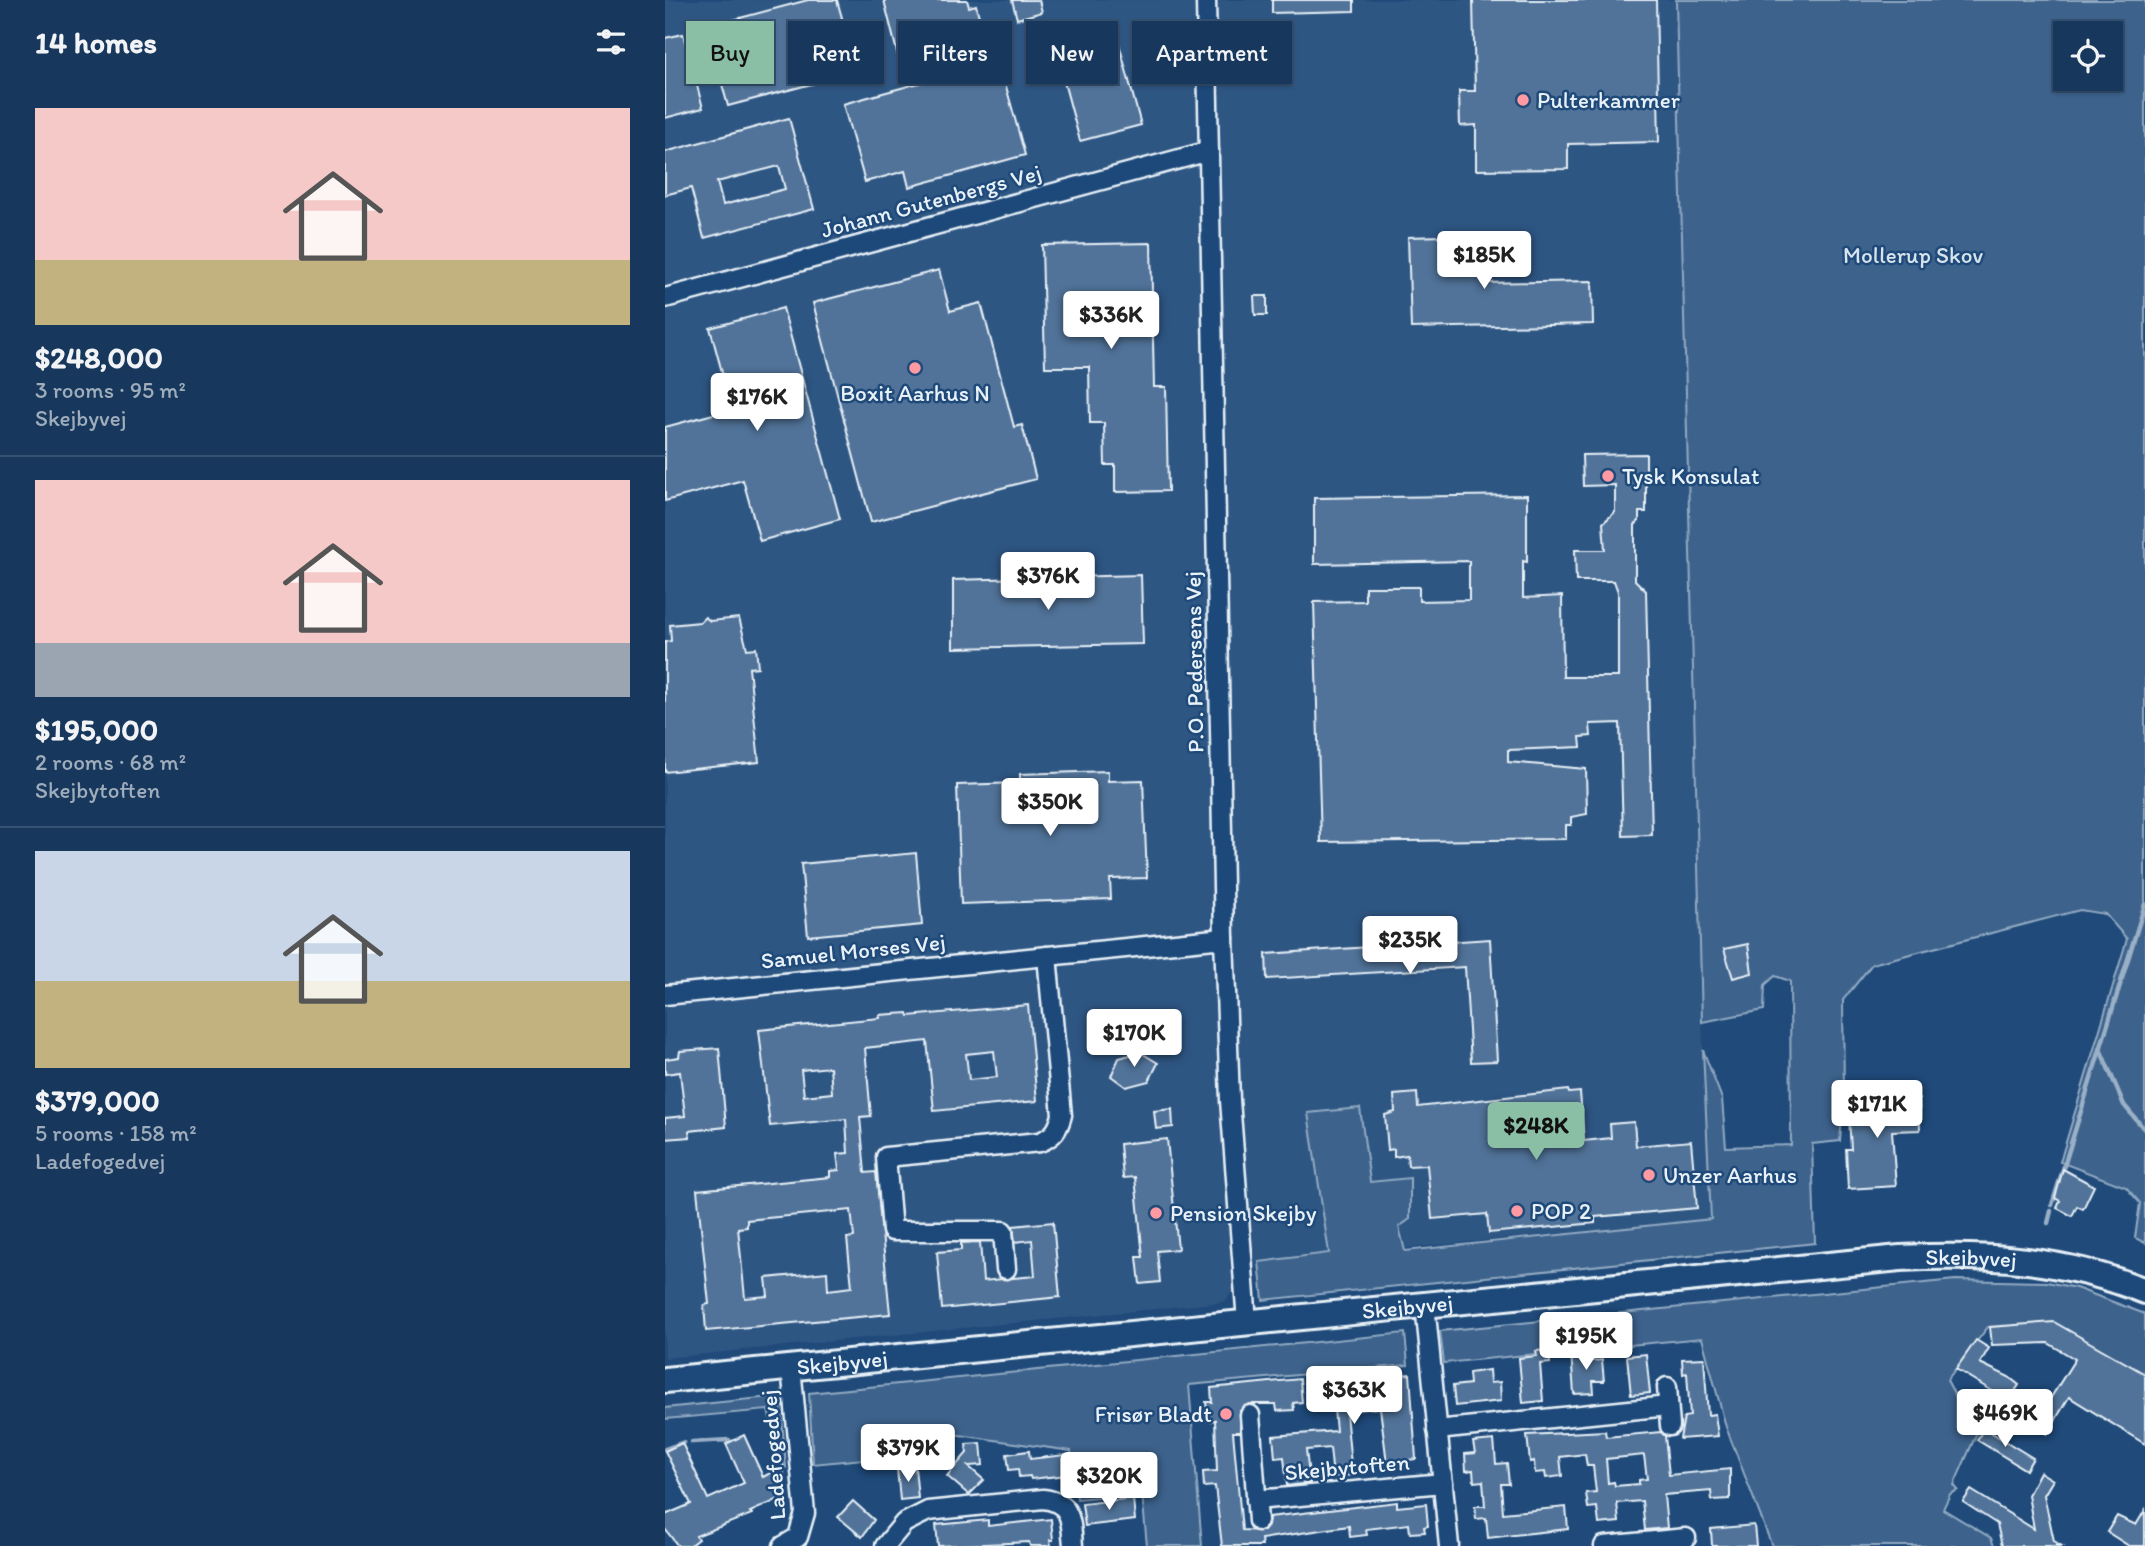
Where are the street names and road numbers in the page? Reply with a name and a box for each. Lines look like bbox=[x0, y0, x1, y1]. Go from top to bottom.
street label: Johann Gutenbergs Vej bbox=[818, 158, 1044, 244]
street label: P.O. Pedersens Vej bbox=[1178, 571, 1210, 753]
street label: Samuel Morses Vej bbox=[759, 927, 947, 975]
street label: Skejbyvej bbox=[1925, 1243, 2018, 1274]
street label: Skejbyvej bbox=[1361, 1288, 1454, 1325]
street label: Skejbyvej bbox=[795, 1344, 889, 1381]
street label: Ladefogedvej bbox=[754, 1389, 792, 1521]
street label: Skejbytoften bbox=[1283, 1448, 1411, 1486]

